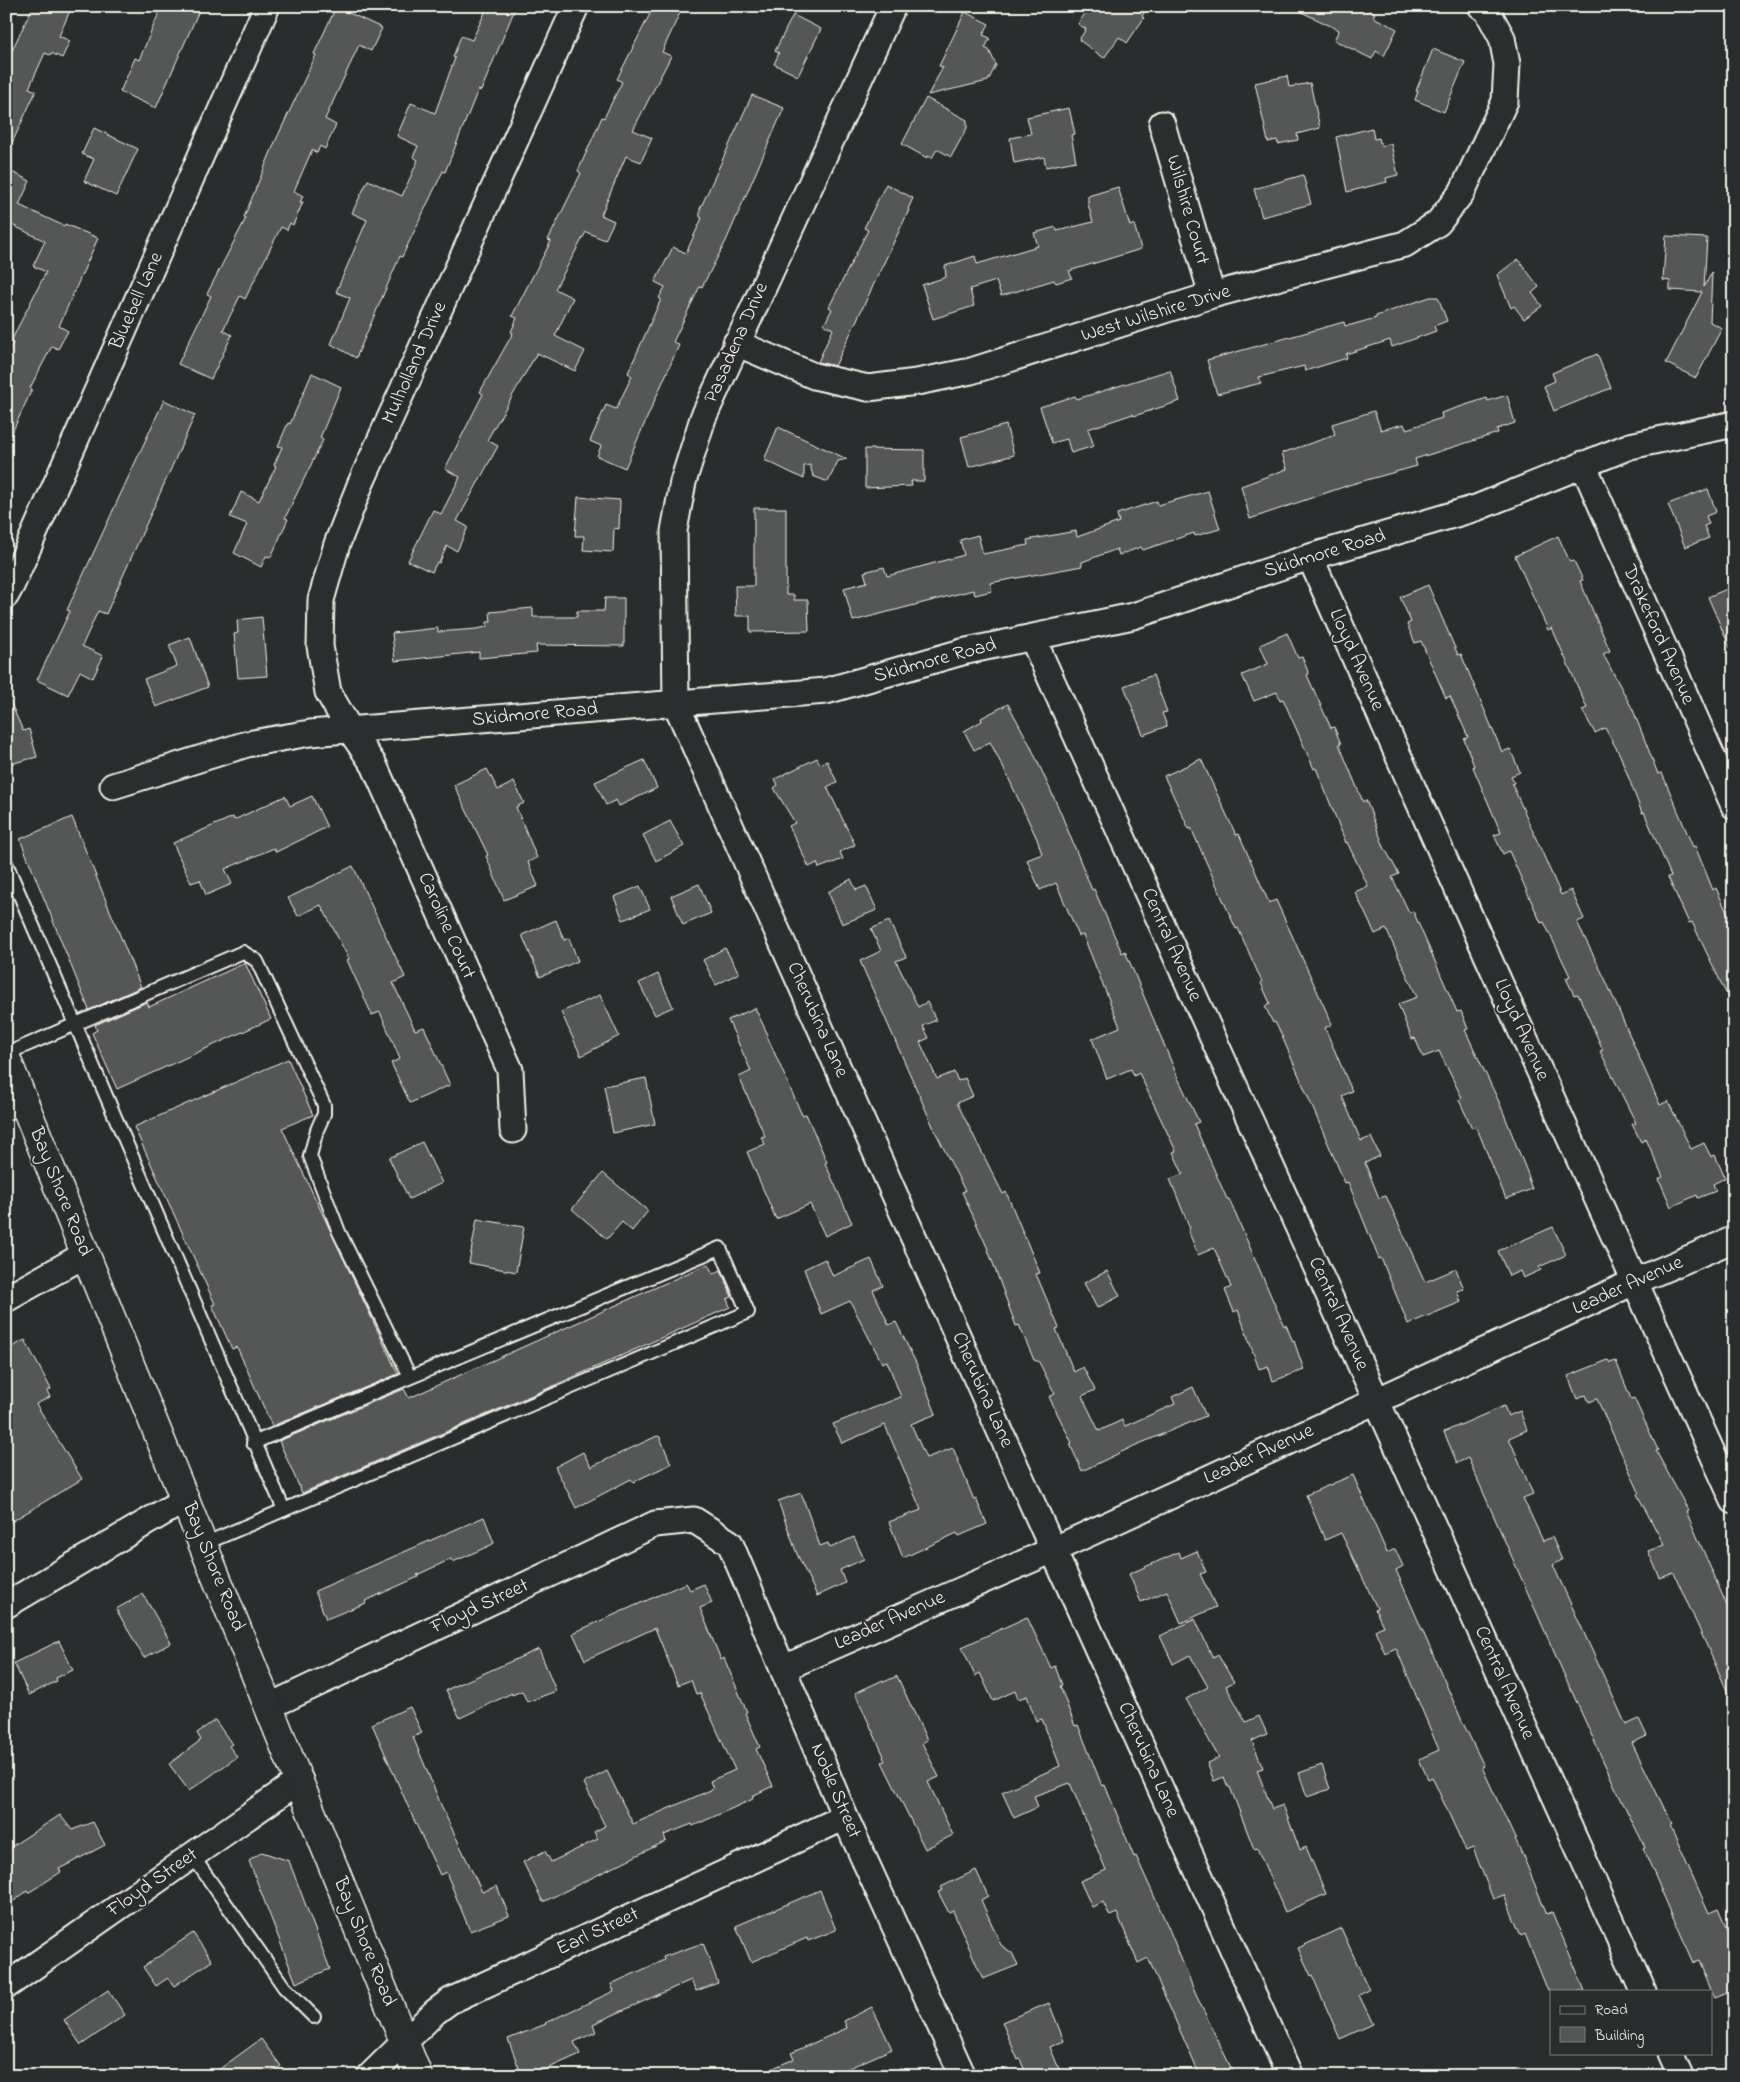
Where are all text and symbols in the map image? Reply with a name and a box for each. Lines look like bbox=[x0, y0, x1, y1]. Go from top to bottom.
street label: Wilshire Court bbox=[1158, 152, 1217, 268]
street label: Bluebell Lane bbox=[102, 247, 171, 355]
street label: West Wilshire Drive bbox=[1078, 277, 1234, 351]
street label: Pasadena Drive bbox=[697, 278, 777, 408]
street label: Mulholland Drive bbox=[375, 297, 455, 429]
street label: Skidmore Road bbox=[1260, 522, 1390, 586]
street label: Drakeford Avenue bbox=[1614, 560, 1702, 710]
street label: Lloyd Avenue bbox=[1321, 604, 1391, 716]
street label: Skidmore Road bbox=[870, 631, 1000, 691]
street label: Skidmore Road bbox=[471, 695, 599, 735]
street label: Caroline Court bbox=[410, 868, 483, 984]
street label: Central Avenue bbox=[1133, 884, 1209, 1007]
street label: Cherubina Lane bbox=[779, 958, 855, 1083]
street label: Lloyd Avenue bbox=[1486, 974, 1556, 1086]
street label: Bay Shore Road bbox=[21, 1122, 99, 1261]
street label: Leader Avenue bbox=[1568, 1249, 1688, 1323]
street label: Central Avenue bbox=[1300, 1253, 1376, 1376]
street label: Cherubina Lane bbox=[944, 1328, 1020, 1453]
street label: Leader Avenue bbox=[1199, 1417, 1319, 1493]
street label: Bay Shore Road bbox=[174, 1497, 252, 1636]
street label: Floyd Street bbox=[425, 1572, 534, 1643]
street label: Leader Avenue bbox=[830, 1584, 950, 1658]
street label: Central Avenue bbox=[1466, 1622, 1542, 1745]
street label: Cherubina Lane bbox=[1110, 1698, 1186, 1823]
street label: Noble Street bbox=[802, 1739, 868, 1843]
street label: Floyd Street bbox=[101, 1841, 205, 1926]
street label: Bay Shore Road bbox=[325, 1872, 403, 2011]
street label: Earl Street bbox=[552, 1900, 644, 1964]
legend bbox=[1550, 1990, 1712, 2054]
text: Road bbox=[1595, 1999, 1628, 2021]
text: Building bbox=[1594, 2025, 1644, 2048]

